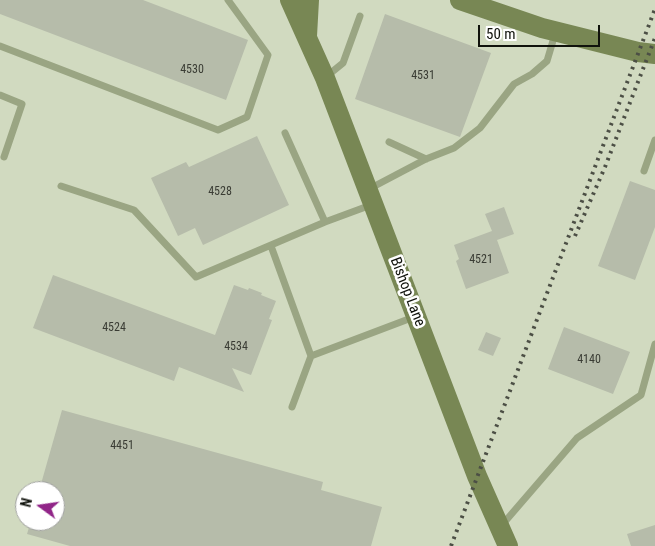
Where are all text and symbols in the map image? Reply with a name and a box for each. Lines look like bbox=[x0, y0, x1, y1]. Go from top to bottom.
scale bar bbox=[480, 15, 602, 47]
text: 50 m bbox=[486, 25, 516, 43]
house number: 4530 bbox=[180, 63, 204, 77]
house number: 4531 bbox=[411, 69, 435, 83]
house number: 4528 bbox=[208, 185, 232, 199]
house number: 4521 bbox=[469, 253, 493, 267]
street label: Bishop Lane bbox=[386, 255, 428, 329]
house number: 4524 bbox=[102, 321, 126, 335]
house number: 4534 bbox=[224, 340, 248, 354]
house number: 4140 bbox=[577, 353, 601, 367]
house number: 4451 bbox=[110, 439, 134, 453]
north arrow bbox=[15, 481, 65, 531]
text: N bbox=[18, 497, 35, 509]

